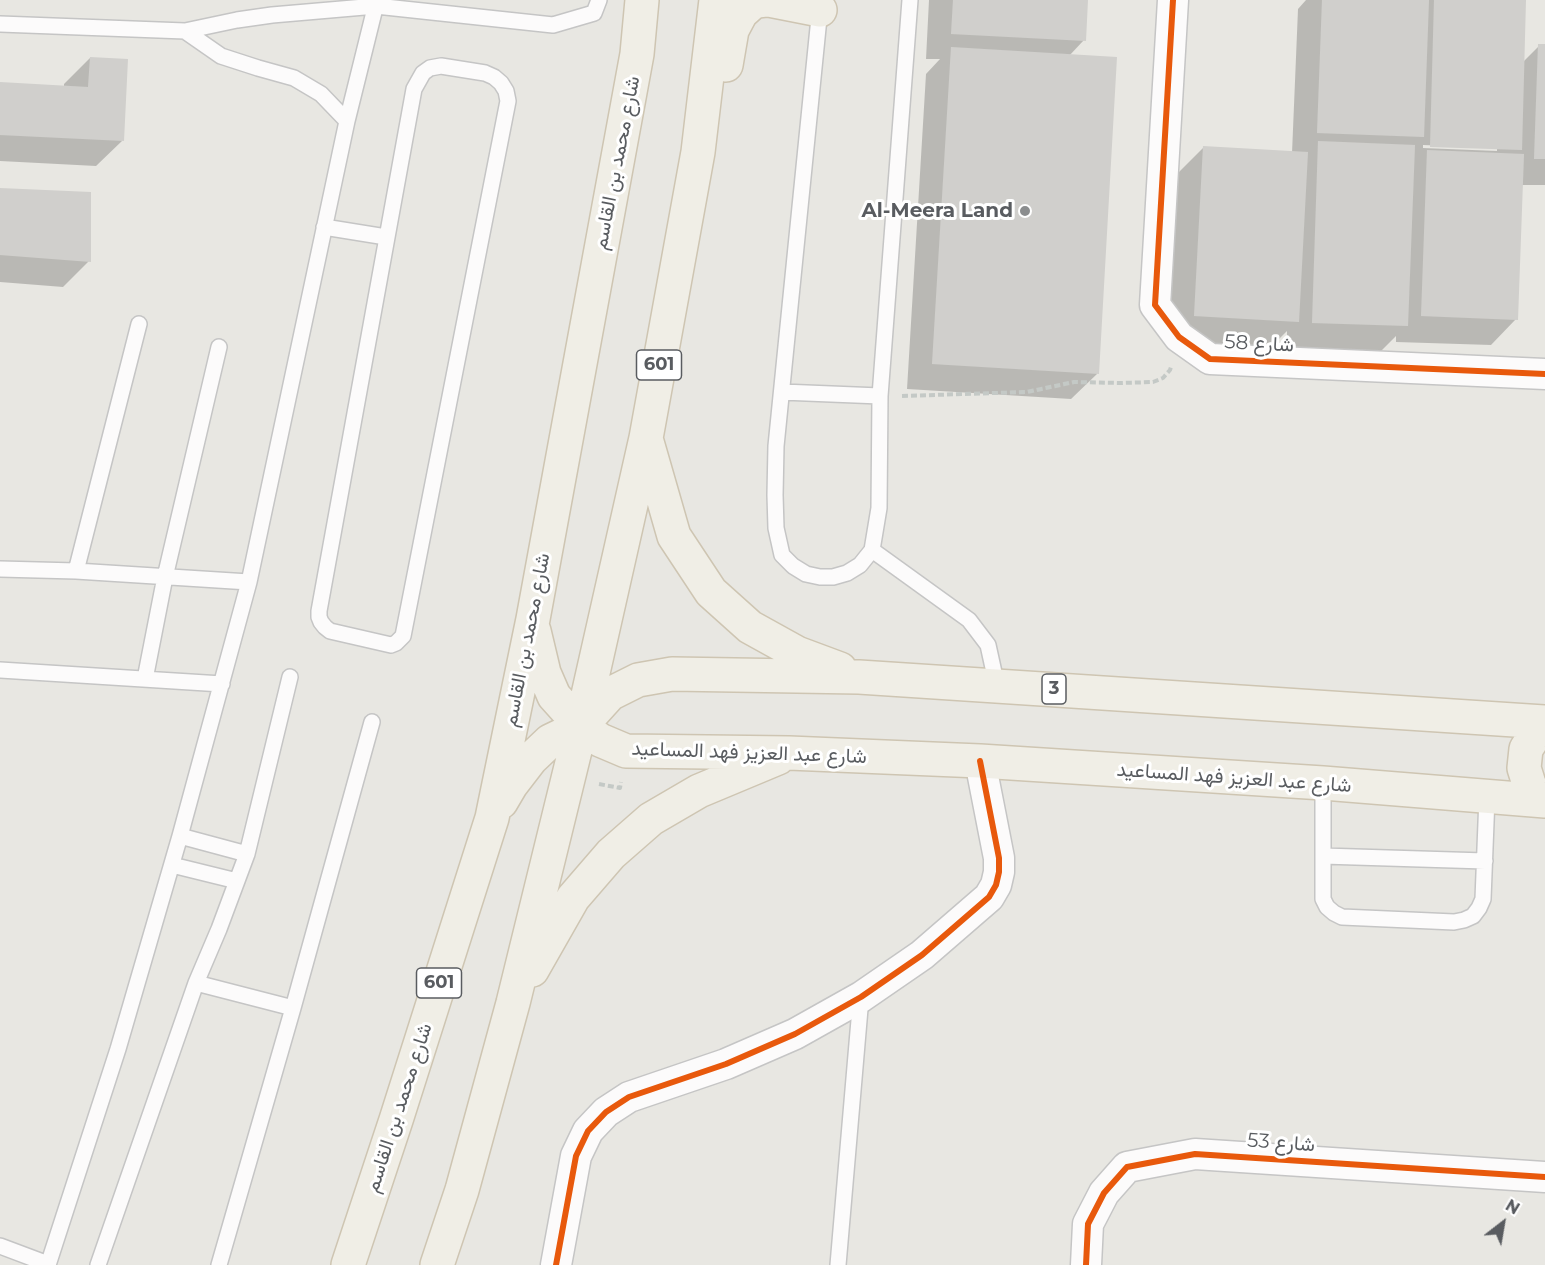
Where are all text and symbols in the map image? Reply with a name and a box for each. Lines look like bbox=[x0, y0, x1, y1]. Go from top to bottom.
street label: شارع محمد بن القاسم bbox=[588, 74, 646, 252]
place label: Al-Meera Land bbox=[862, 199, 1013, 223]
marker: Al-Meera Land bbox=[1018, 204, 1032, 218]
street label: شارع 58 bbox=[1224, 330, 1294, 358]
road number: 601 bbox=[636, 350, 682, 380]
street label: شارع محمد بن القاسم bbox=[498, 551, 556, 729]
road number: 3 bbox=[1042, 674, 1066, 704]
street label: شارع عبد العزيز فهد المساعيد bbox=[631, 737, 867, 769]
street label: شارع عبد العزيز فهد المساعيد bbox=[1116, 758, 1352, 798]
road number: 601 bbox=[416, 968, 462, 998]
street label: شارع محمد بن القاسم bbox=[360, 1020, 438, 1196]
street label: شارع 53 bbox=[1246, 1129, 1316, 1157]
north arrow bbox=[1473, 1193, 1533, 1253]
text: N bbox=[1502, 1196, 1523, 1219]

